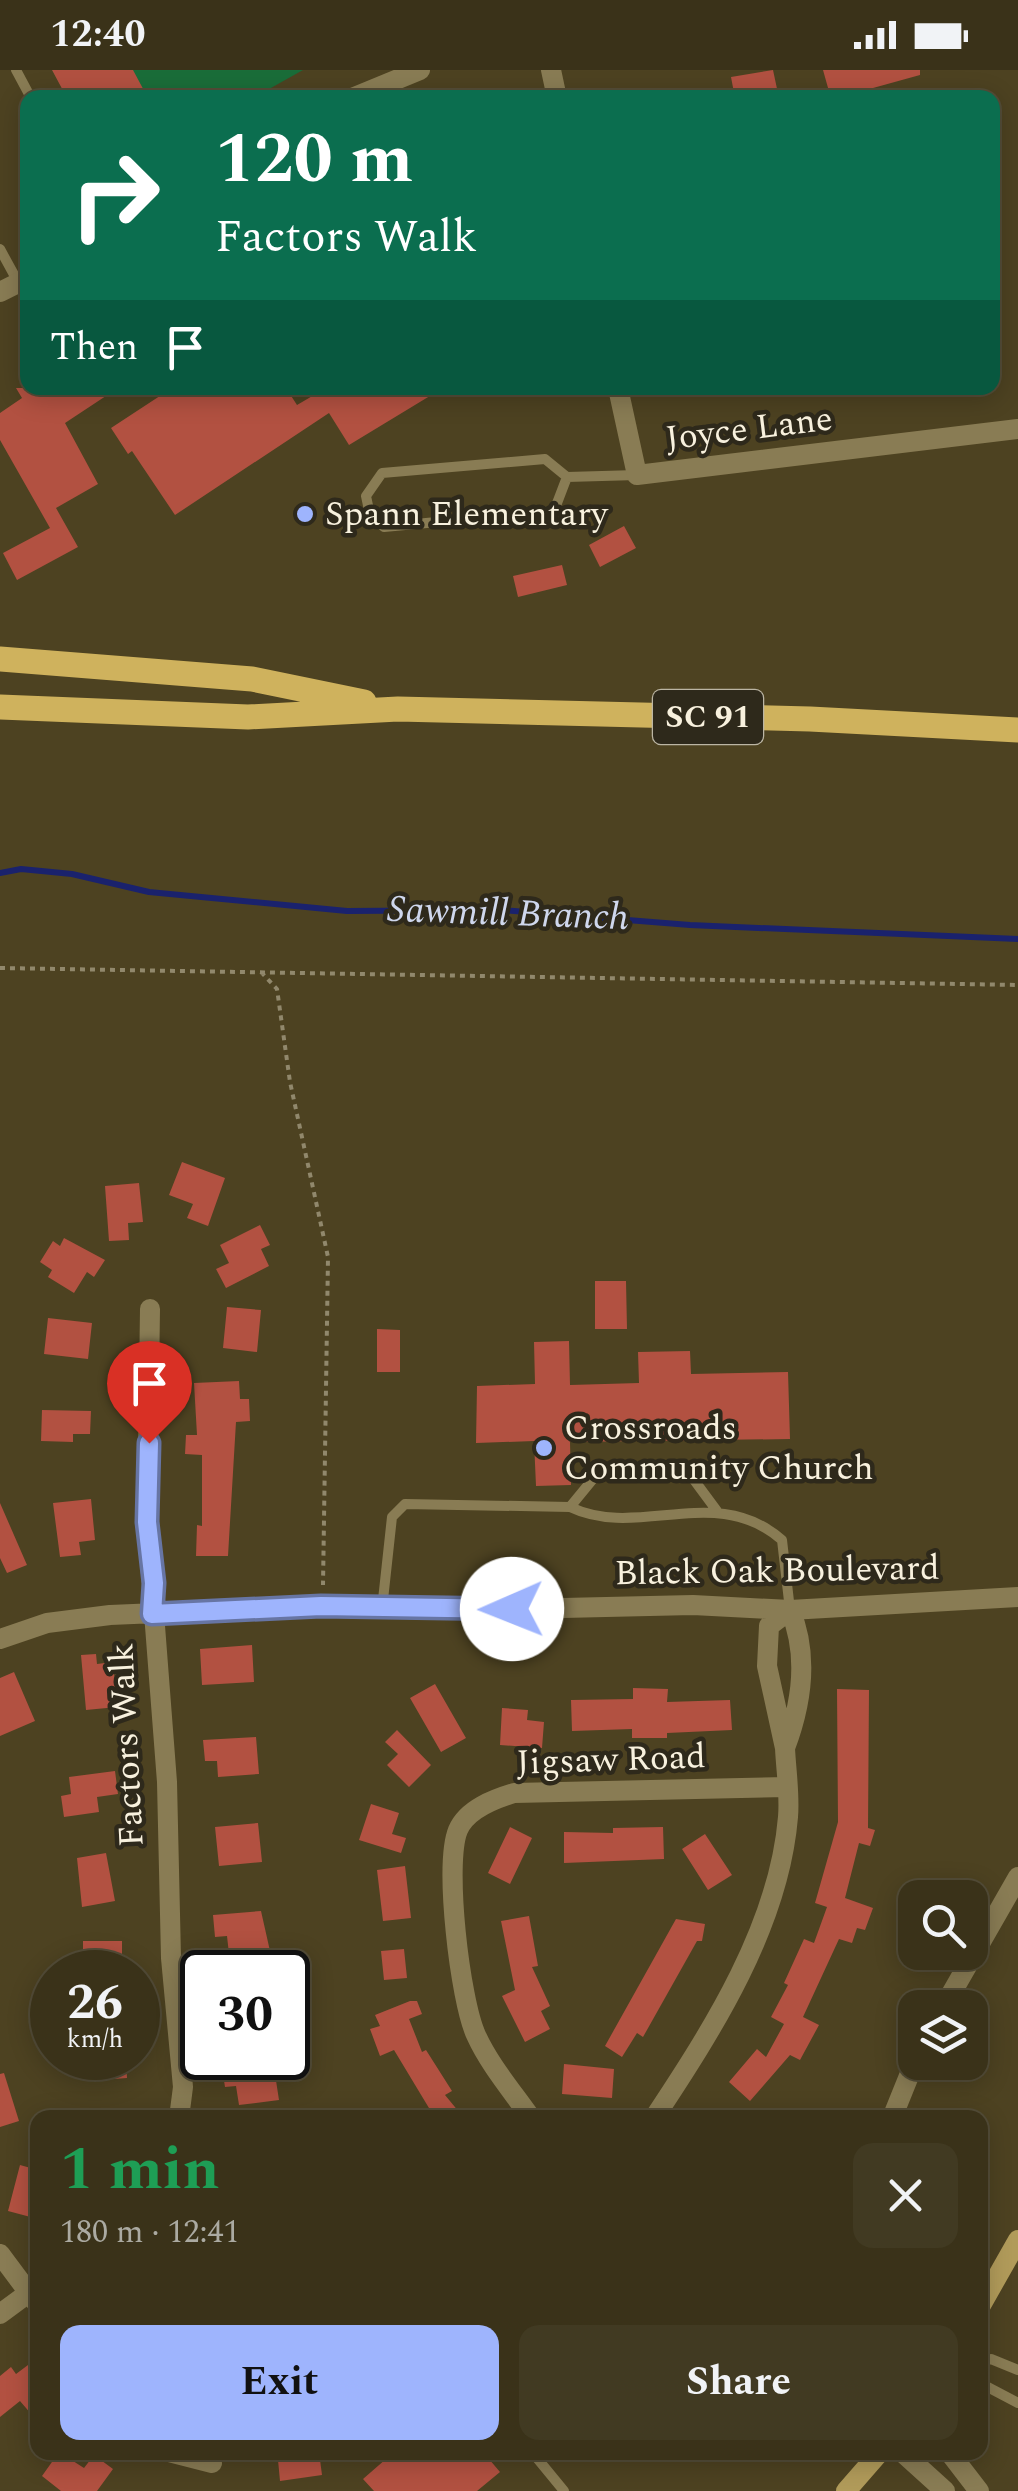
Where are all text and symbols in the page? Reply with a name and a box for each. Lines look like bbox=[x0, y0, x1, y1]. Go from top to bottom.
text: 12:40 bbox=[50, 6, 145, 64]
text: 120 m bbox=[215, 107, 413, 213]
icon: right bbox=[50, 130, 180, 260]
text: Factors Walk bbox=[215, 203, 477, 272]
text: Then bbox=[50, 319, 138, 377]
icon: arrive bbox=[158, 320, 213, 375]
street label: Joyce Lane bbox=[663, 392, 835, 466]
place label: Spann Elementary bbox=[325, 488, 609, 541]
marker: Spann Elementary bbox=[294, 503, 316, 525]
road number: SC 91 bbox=[653, 690, 763, 744]
water label: Sawmill Branch bbox=[386, 881, 630, 947]
pin bbox=[107, 1341, 192, 1444]
icon: arrive bbox=[122, 1356, 177, 1411]
place label: Crossroads Community Church bbox=[564, 1402, 874, 1495]
marker: Crossroads Community Church bbox=[533, 1437, 555, 1459]
street label: Black Oak Boulevard bbox=[614, 1542, 940, 1600]
position arrow bbox=[460, 1557, 564, 1661]
street label: Factors Walk bbox=[95, 1642, 159, 1848]
street label: Jigsaw Road bbox=[516, 1730, 706, 1790]
map controls bbox=[898, 1880, 988, 2080]
button: search bbox=[898, 1880, 988, 1970]
speed limit sign: 30 bbox=[180, 1950, 310, 2080]
text: 26 bbox=[67, 1965, 123, 2041]
button: layers bbox=[898, 1990, 988, 2080]
text: km/h bbox=[67, 2021, 123, 2059]
text: 1 min bbox=[60, 2124, 220, 2216]
button: close bbox=[853, 2143, 958, 2248]
text: 180 m · 12:41 bbox=[60, 2208, 240, 2257]
button: Exit bbox=[60, 2325, 499, 2440]
button: Share bbox=[519, 2325, 958, 2440]

